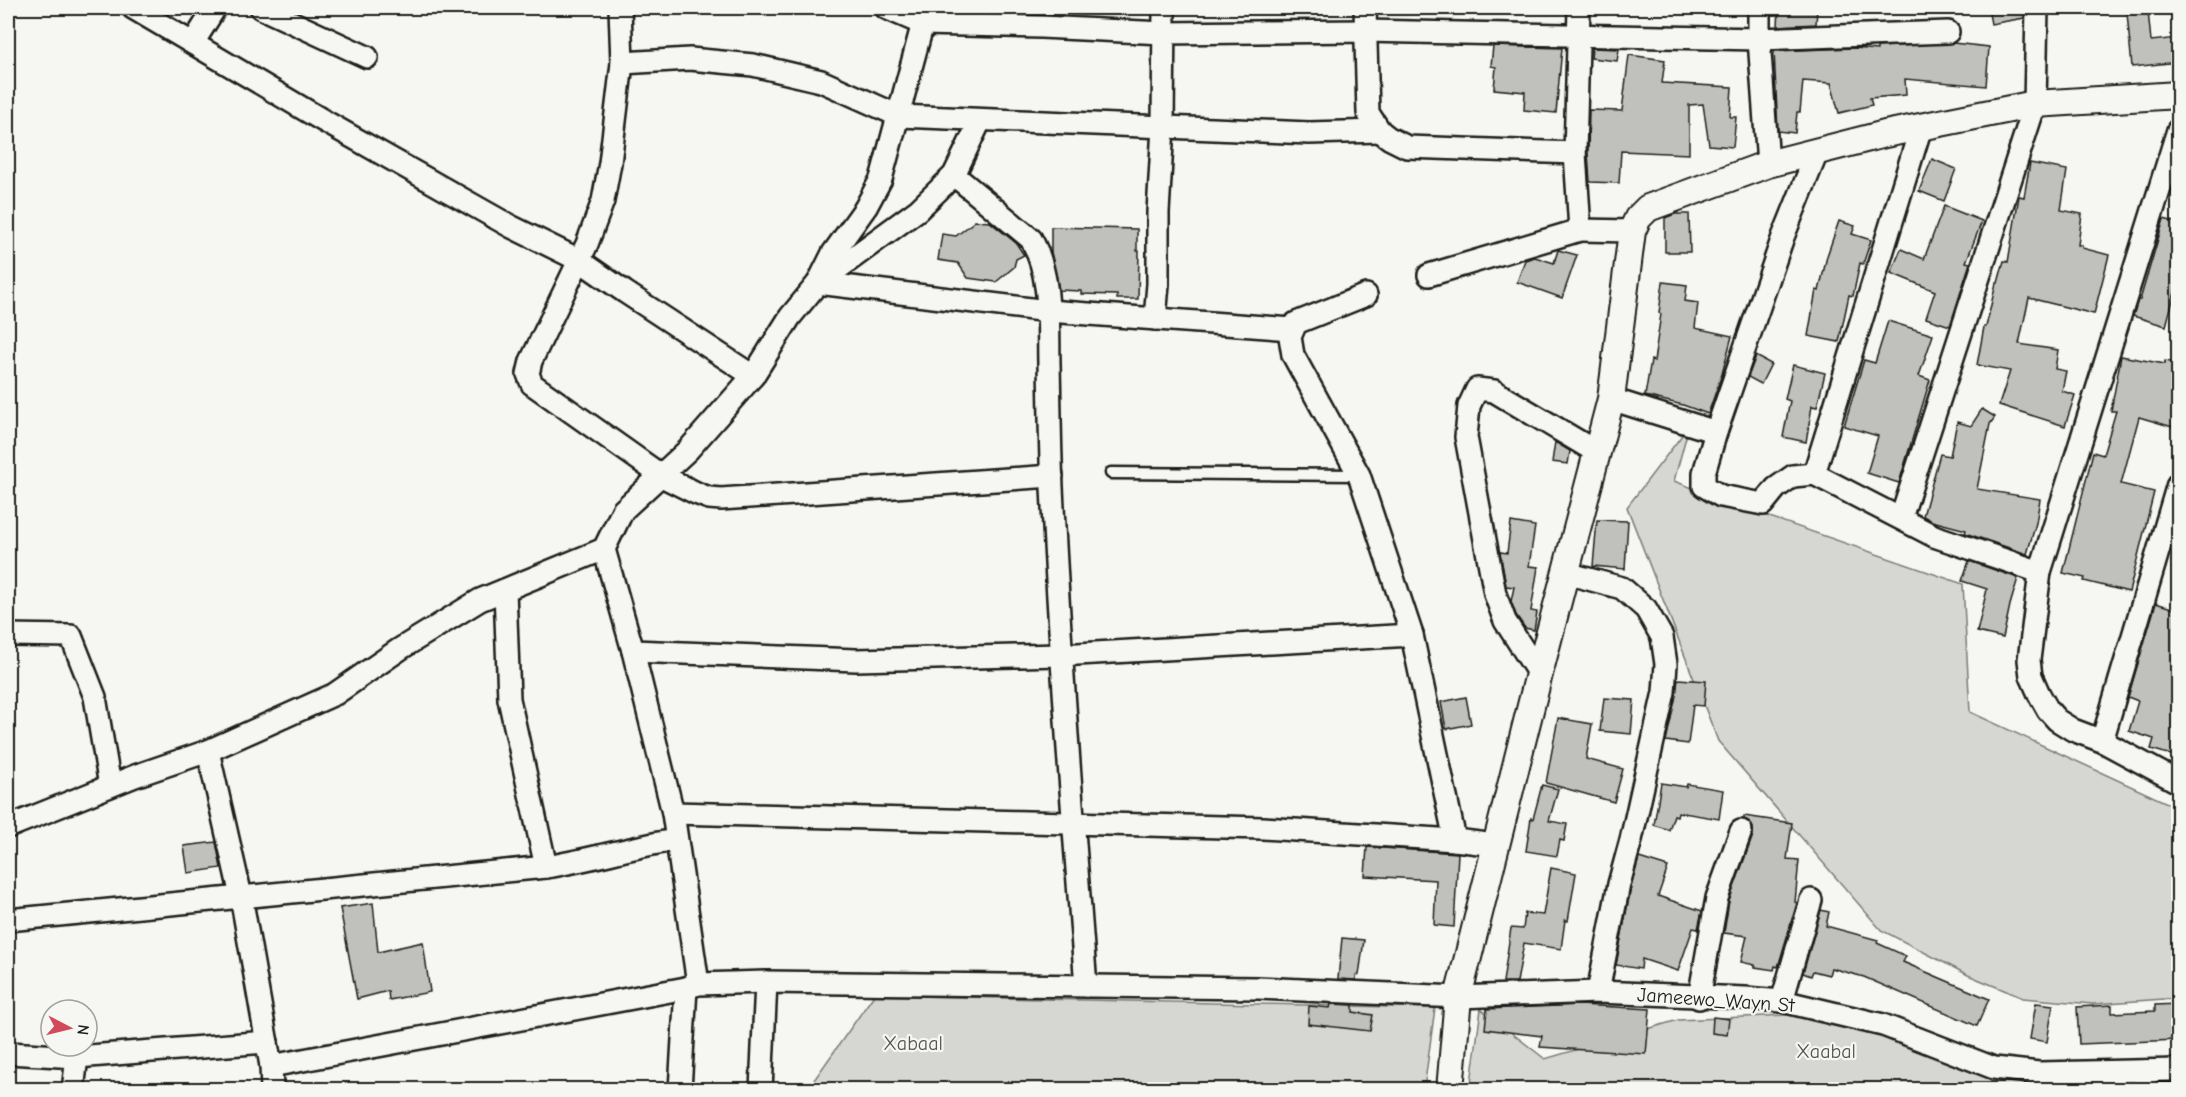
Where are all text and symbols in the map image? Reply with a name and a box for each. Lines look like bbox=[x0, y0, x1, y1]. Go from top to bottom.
street label: Jameewo_Wayn St bbox=[1636, 983, 1797, 1017]
north arrow bbox=[39, 998, 99, 1058]
text: N bbox=[73, 1023, 92, 1036]
park label: Xabaal bbox=[883, 1032, 943, 1055]
park label: Xaabal bbox=[1796, 1040, 1856, 1063]

